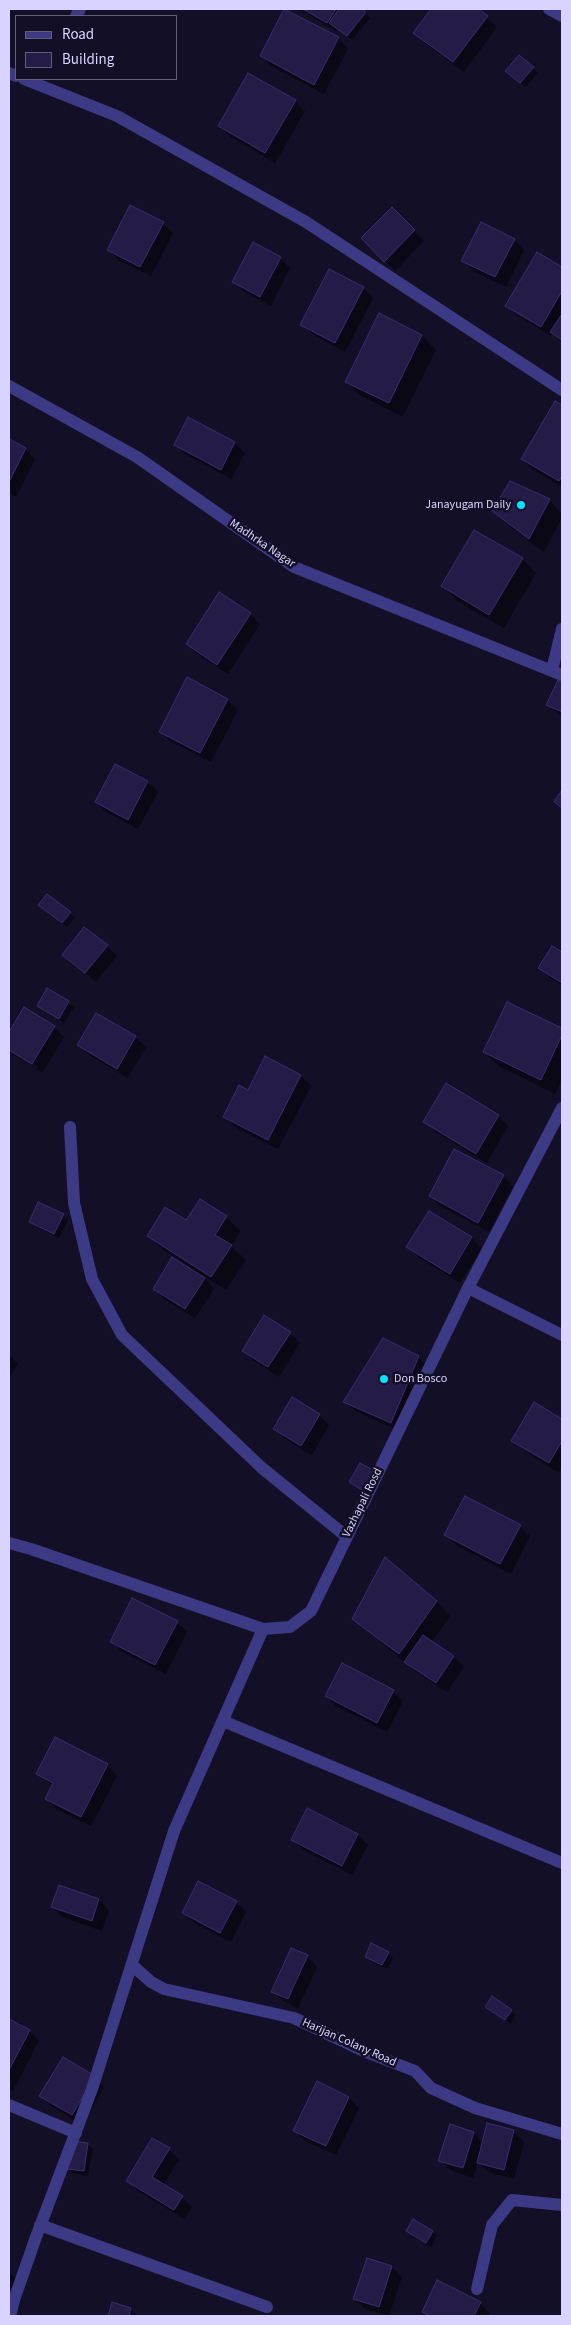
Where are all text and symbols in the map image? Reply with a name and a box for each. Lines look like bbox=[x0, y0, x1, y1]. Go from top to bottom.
legend bbox=[15, 15, 178, 80]
text: Road bbox=[62, 24, 94, 45]
text: Building bbox=[62, 49, 114, 70]
place label: Janayugam Daily bbox=[425, 498, 511, 512]
marker: Janayugam Daily bbox=[515, 499, 527, 511]
street label: Madhrka Nagar bbox=[226, 517, 298, 571]
place label: Don Bosco bbox=[394, 1372, 447, 1386]
marker: Don Bosco bbox=[378, 1373, 390, 1385]
street label: Vazhapali Rosd bbox=[340, 1466, 386, 1540]
street label: Harijan Colany Road bbox=[300, 2016, 398, 2070]

